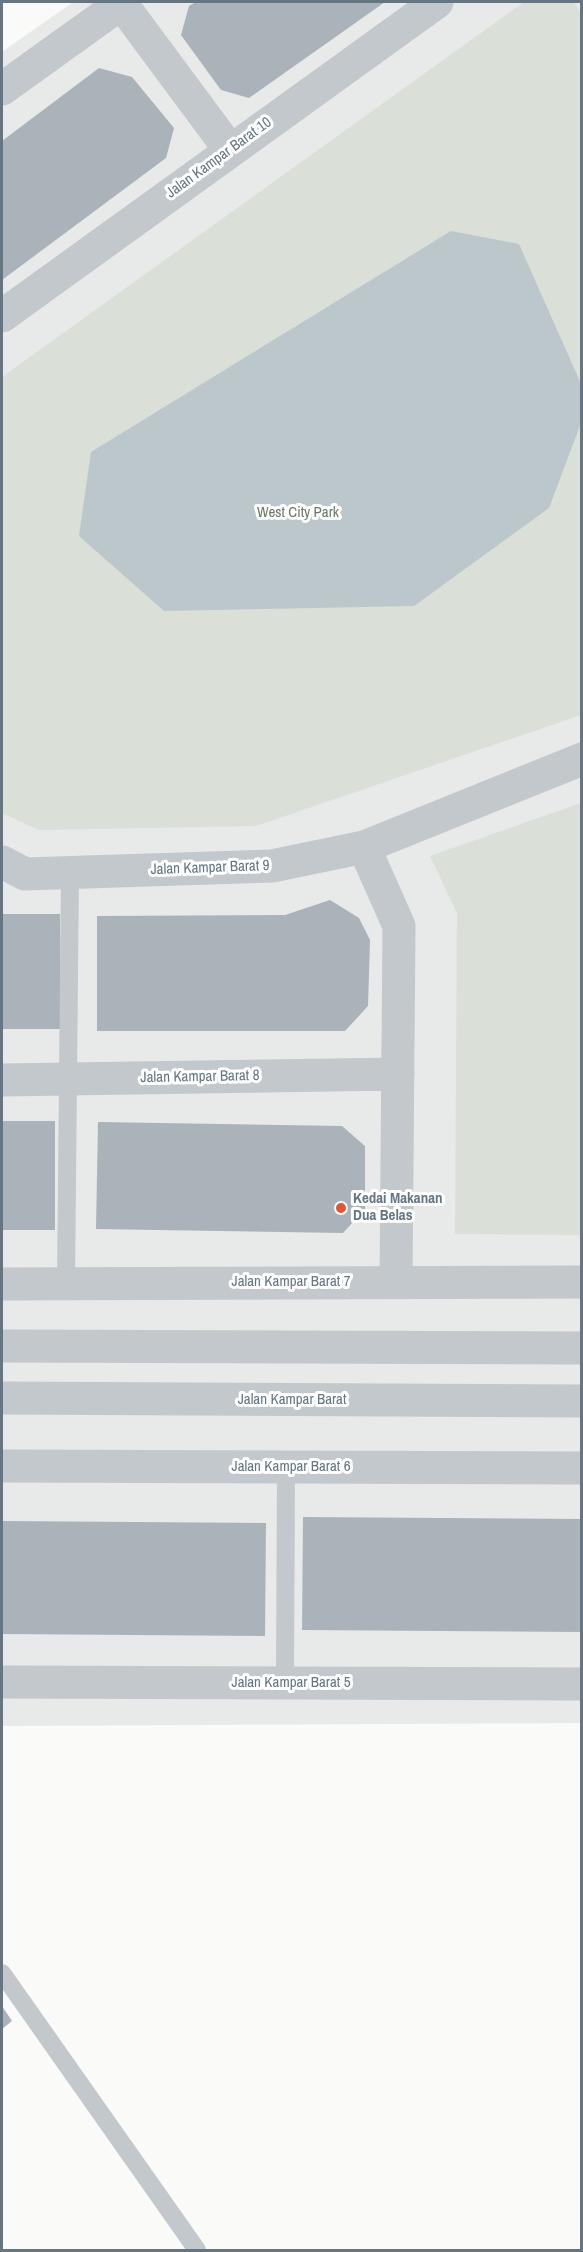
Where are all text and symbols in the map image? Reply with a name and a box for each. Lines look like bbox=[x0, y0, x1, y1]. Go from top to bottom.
street label: Jalan Kampar Barat 10 bbox=[163, 114, 275, 202]
park label: West City Park bbox=[257, 504, 339, 522]
street label: Jalan Kampar Barat 9 bbox=[150, 857, 270, 879]
street label: Jalan Kampar Barat 8 bbox=[140, 1067, 260, 1087]
place label: Kedai Makanan Dua Belas bbox=[353, 1190, 443, 1225]
marker: Kedai Makanan Dua Belas bbox=[334, 1201, 348, 1215]
street label: Jalan Kampar Barat 7 bbox=[232, 1273, 350, 1291]
street label: Jalan Kampar Barat bbox=[238, 1391, 346, 1409]
street label: Jalan Kampar Barat 6 bbox=[232, 1458, 350, 1476]
street label: Jalan Kampar Barat 5 bbox=[232, 1674, 350, 1692]

